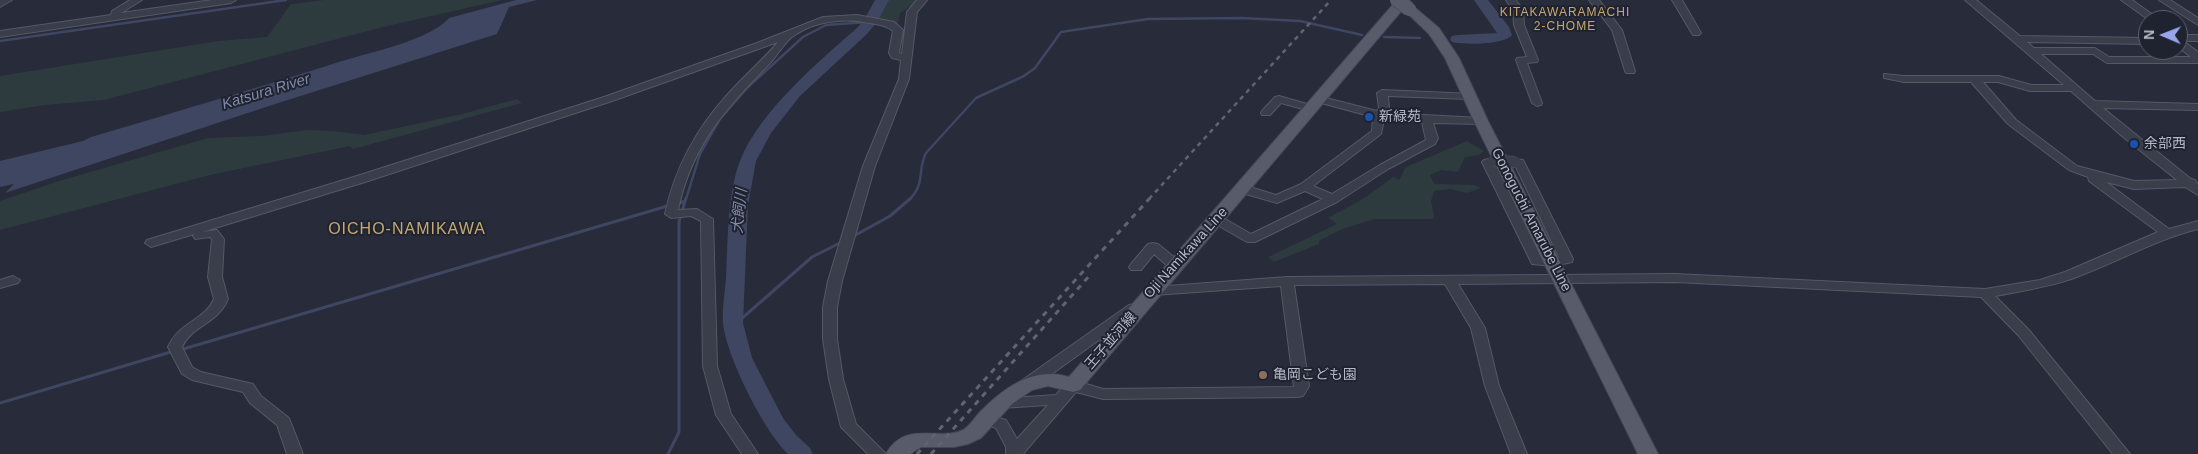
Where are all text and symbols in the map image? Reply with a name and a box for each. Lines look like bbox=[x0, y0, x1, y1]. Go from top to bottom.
district label: KITAKAWARAMACHI 2-CHOME bbox=[1498, 6, 1632, 34]
north arrow bbox=[2138, 10, 2188, 60]
text: N bbox=[2141, 30, 2157, 40]
water label: Katsura River bbox=[220, 70, 312, 114]
place label: 新緑苑 bbox=[1379, 109, 1421, 125]
marker: 新緑苑 bbox=[1363, 111, 1375, 123]
place label: 余部西 bbox=[2144, 136, 2186, 152]
marker: 余部西 bbox=[2128, 138, 2140, 150]
street label: Gonoguchi Amarube Line bbox=[1487, 145, 1575, 295]
water label: 犬飼川 bbox=[729, 188, 751, 234]
street label: Oji Namikawa Line bbox=[1141, 204, 1231, 302]
district label: OICHO-NAMIKAWA bbox=[326, 220, 488, 240]
street label: 王子並河線 bbox=[1082, 309, 1140, 373]
place label: 亀岡こども園 bbox=[1273, 367, 1357, 383]
marker: 亀岡こども園 bbox=[1257, 369, 1269, 381]

